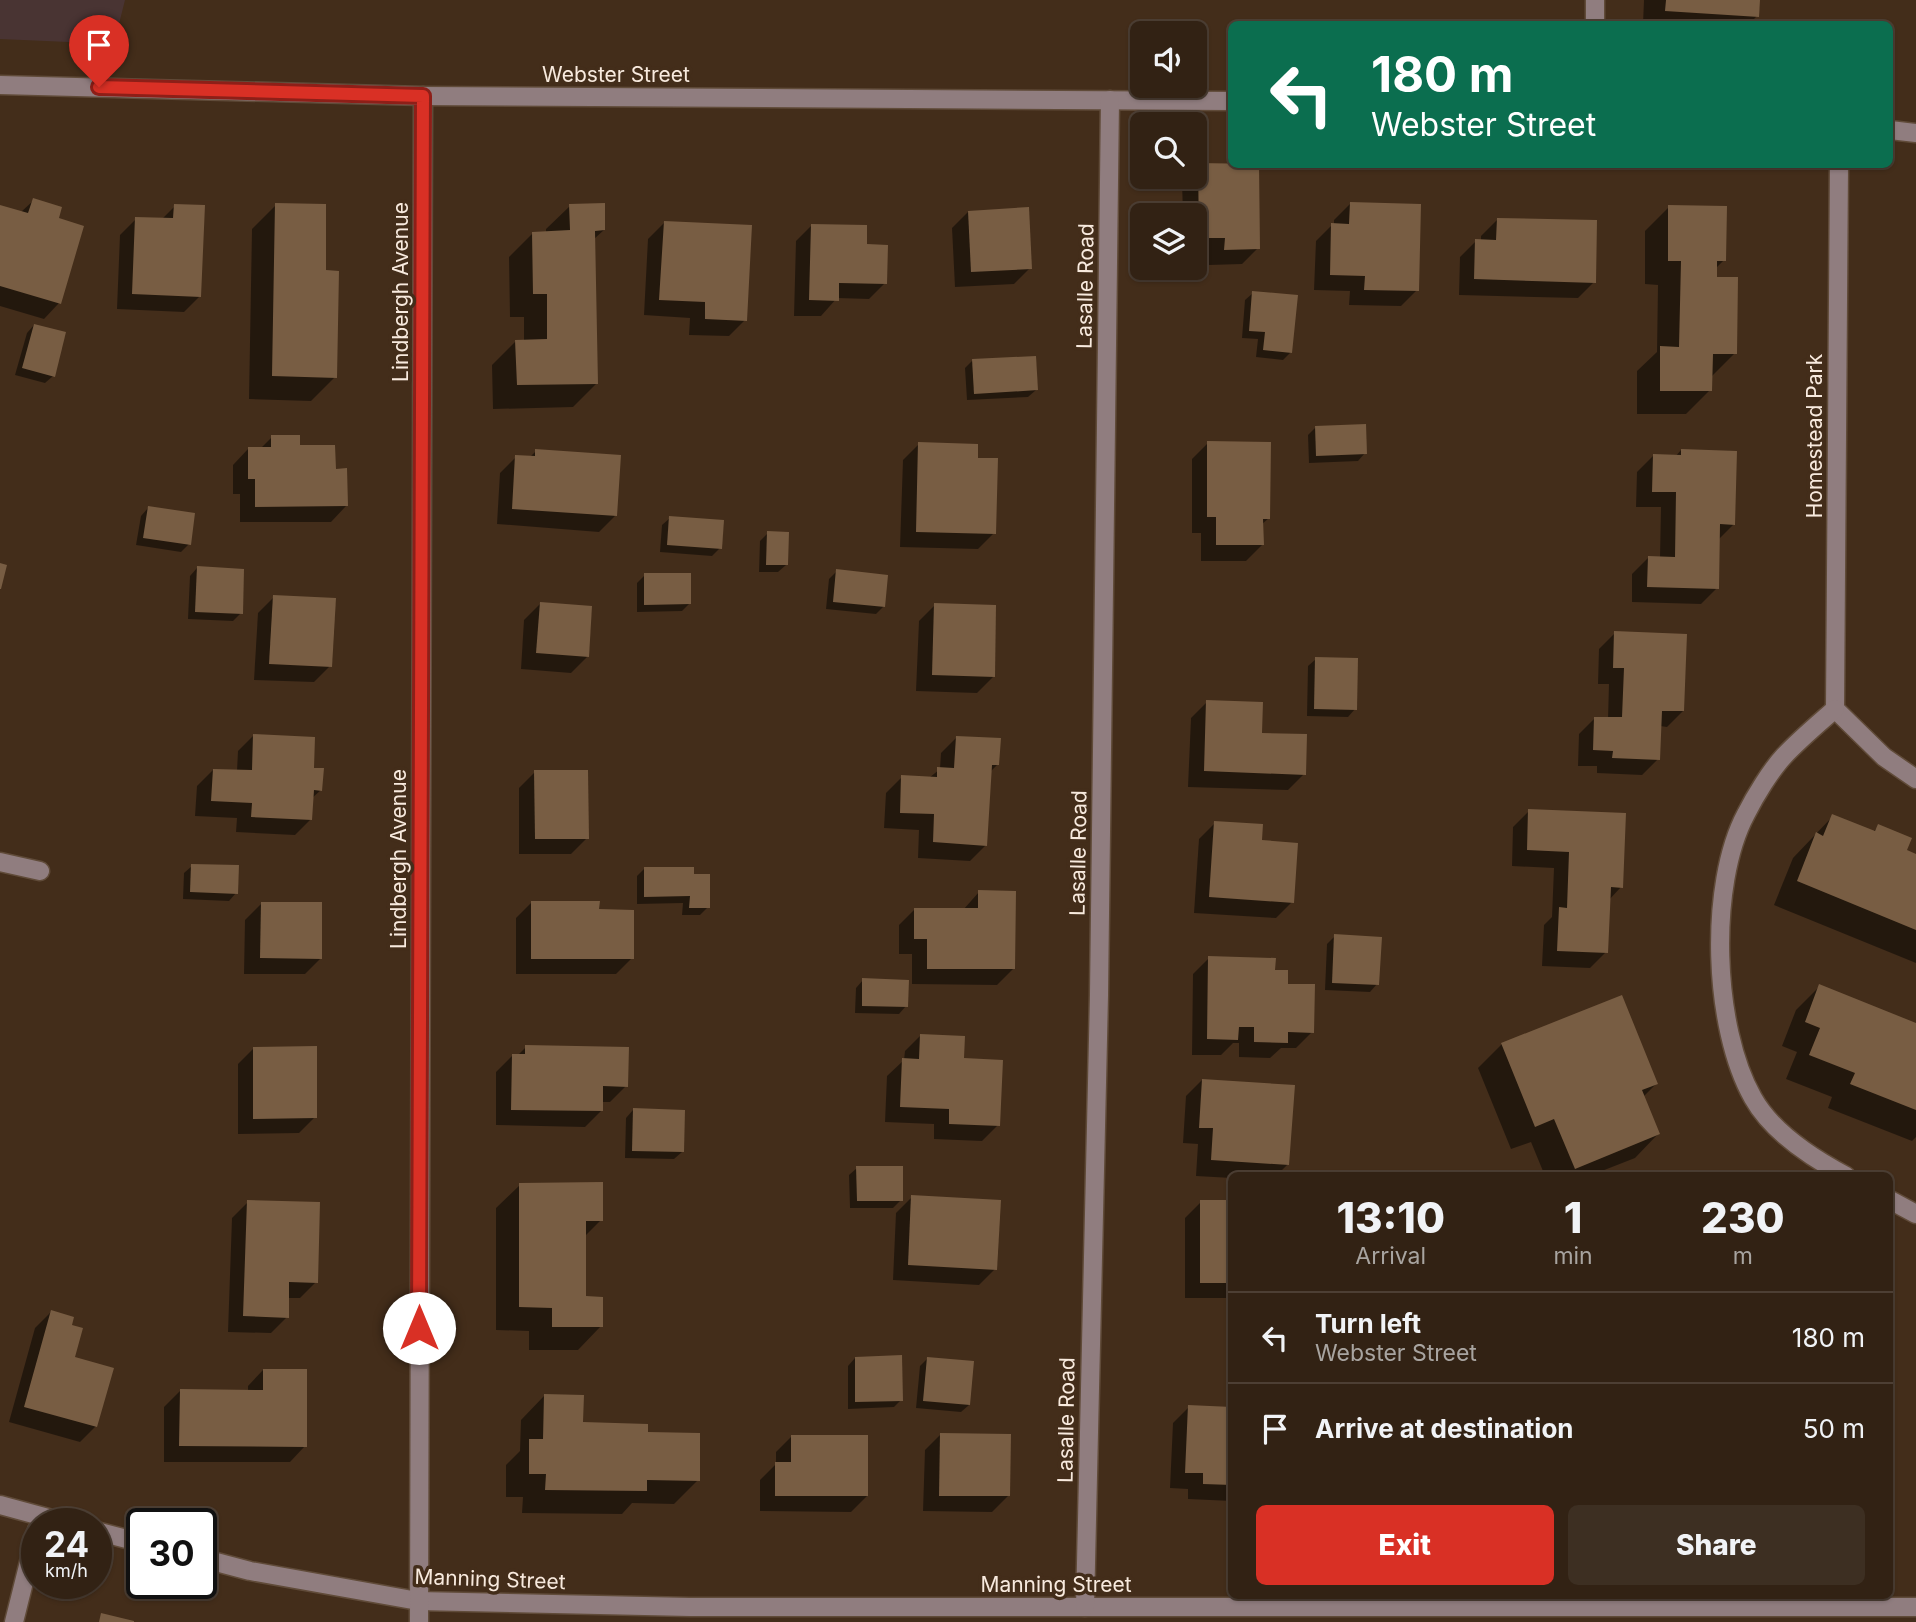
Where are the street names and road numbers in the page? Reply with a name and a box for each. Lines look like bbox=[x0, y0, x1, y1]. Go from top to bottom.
street label: Webster Street bbox=[542, 62, 690, 87]
street label: Lindbergh Avenue bbox=[388, 202, 413, 382]
street label: Lasalle Road bbox=[1071, 223, 1099, 349]
street label: Homestead Park bbox=[1802, 353, 1827, 518]
street label: Lindbergh Avenue bbox=[386, 769, 411, 949]
street label: Lasalle Road bbox=[1064, 790, 1092, 916]
street label: Lasalle Road bbox=[1052, 1357, 1080, 1483]
street label: Manning Street bbox=[414, 1564, 566, 1594]
street label: Manning Street bbox=[980, 1572, 1132, 1597]

